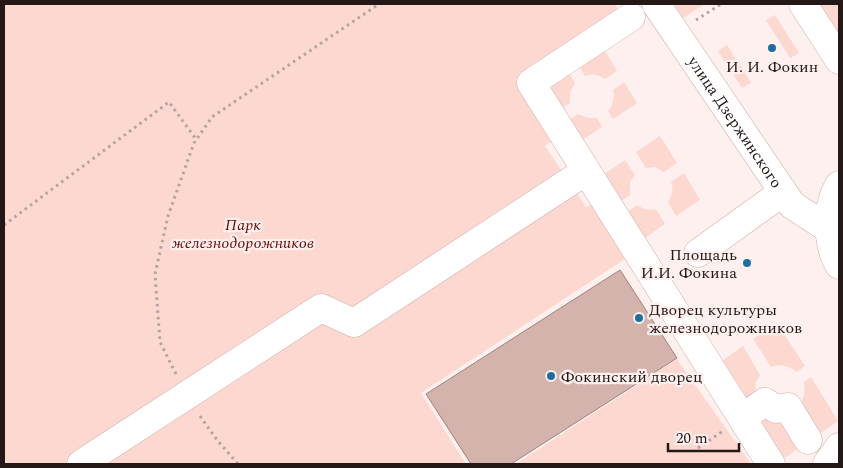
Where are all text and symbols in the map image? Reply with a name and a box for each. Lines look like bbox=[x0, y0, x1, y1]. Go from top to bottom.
marker: И. И. Фокин bbox=[766, 42, 778, 54]
street label: улица Дзержинского bbox=[681, 50, 788, 193]
place label: И. И. Фокин bbox=[726, 55, 818, 79]
park label: Парк железнодорожников bbox=[172, 213, 314, 255]
place label: Площадь И.И. Фокина bbox=[641, 243, 737, 285]
marker: Площадь И.И. Фокина bbox=[741, 257, 753, 269]
place label: Дворец культуры железнодорожников bbox=[649, 298, 802, 340]
marker: Дворец культуры железнодорожников bbox=[633, 312, 645, 324]
place label: Фокинский дворец bbox=[561, 365, 702, 389]
marker: Фокинский дворец bbox=[545, 370, 557, 382]
scale bar bbox=[668, 420, 739, 452]
text: 20 m bbox=[676, 427, 708, 450]

